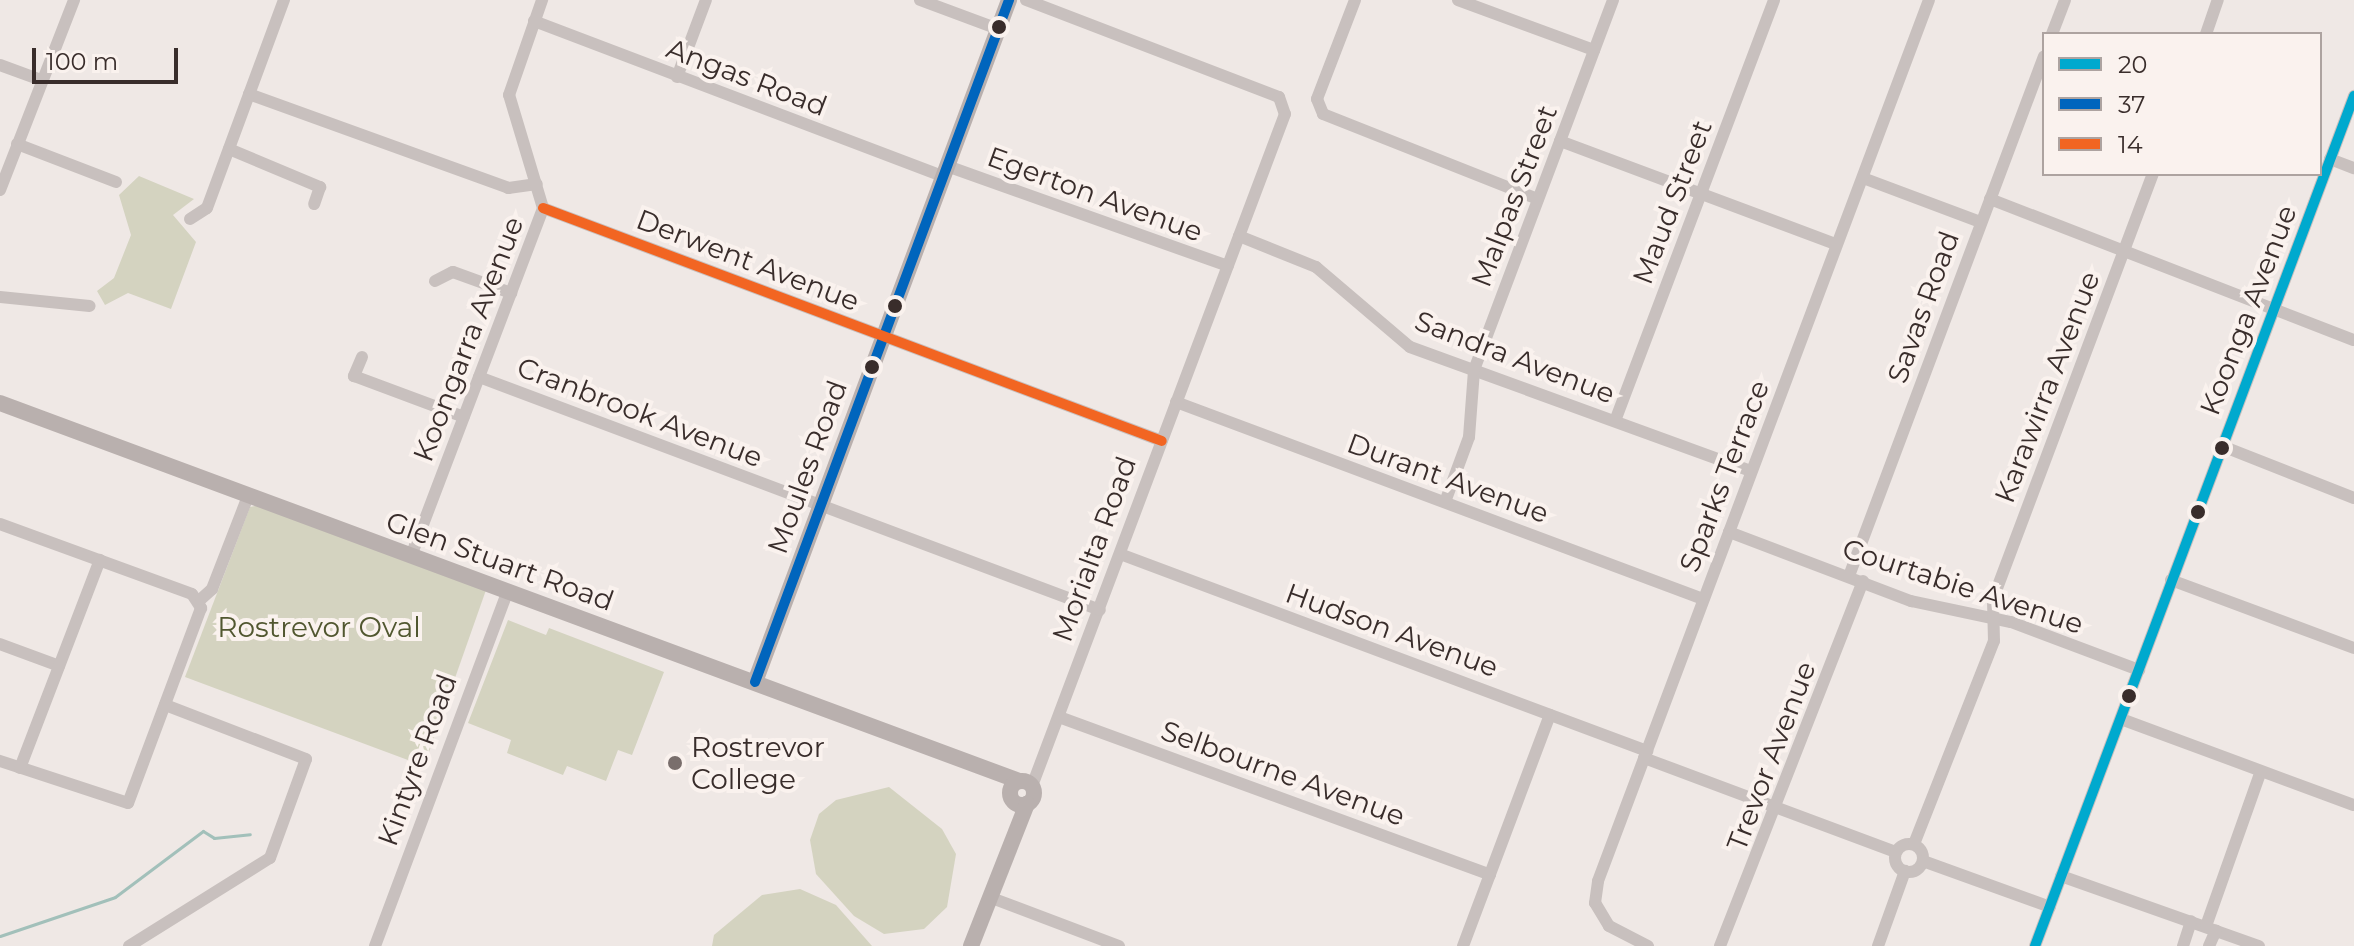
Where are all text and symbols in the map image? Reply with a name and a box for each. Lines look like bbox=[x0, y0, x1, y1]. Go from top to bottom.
unlabelled marker bbox=[991, 19, 1007, 35]
street label: Angas Road bbox=[662, 31, 832, 123]
scale bar bbox=[36, 32, 182, 82]
legend bbox=[2042, 32, 2322, 176]
text: 100 m bbox=[46, 47, 118, 76]
text: 20 bbox=[2118, 50, 2147, 79]
text: 37 bbox=[2118, 90, 2145, 119]
street label: Malpas Street bbox=[1464, 100, 1564, 292]
street label: Maud Street bbox=[1625, 115, 1719, 289]
text: 14 bbox=[2118, 130, 2143, 159]
street label: Egerton Avenue bbox=[983, 139, 1207, 249]
street label: Koonga Avenue bbox=[2193, 200, 2303, 420]
street label: Derwent Avenue bbox=[632, 202, 864, 318]
street label: Koongarra Avenue bbox=[406, 212, 530, 466]
street label: Savas Road bbox=[1880, 227, 1966, 387]
street label: Karawirra Avenue bbox=[1987, 267, 2107, 507]
unlabelled marker bbox=[887, 298, 903, 314]
street label: Sandra Avenue bbox=[1410, 303, 1620, 411]
street label: Cranbrook Avenue bbox=[513, 350, 767, 474]
unlabelled marker bbox=[864, 359, 880, 375]
street label: Sparks Terrace bbox=[1672, 375, 1776, 577]
street label: Moules Road bbox=[760, 376, 854, 558]
street label: Durant Avenue bbox=[1343, 426, 1553, 530]
unlabelled marker bbox=[2214, 440, 2230, 456]
street label: Morialta Road bbox=[1045, 452, 1143, 646]
street label: Glen Stuart Road bbox=[382, 504, 618, 618]
unlabelled marker bbox=[2190, 504, 2206, 520]
street label: Courtabie Avenue bbox=[1838, 531, 2088, 641]
street label: Hudson Avenue bbox=[1281, 576, 1503, 684]
park label: Rostrevor Oval bbox=[217, 610, 421, 644]
street label: Trevor Avenue bbox=[1720, 657, 1822, 855]
street label: Kintyre Road bbox=[370, 670, 464, 850]
unlabelled marker bbox=[2121, 688, 2137, 704]
street label: Selbourne Avenue bbox=[1157, 713, 1409, 833]
place label: Rostrevor College bbox=[691, 730, 825, 796]
marker: Rostrevor College bbox=[666, 754, 684, 772]

